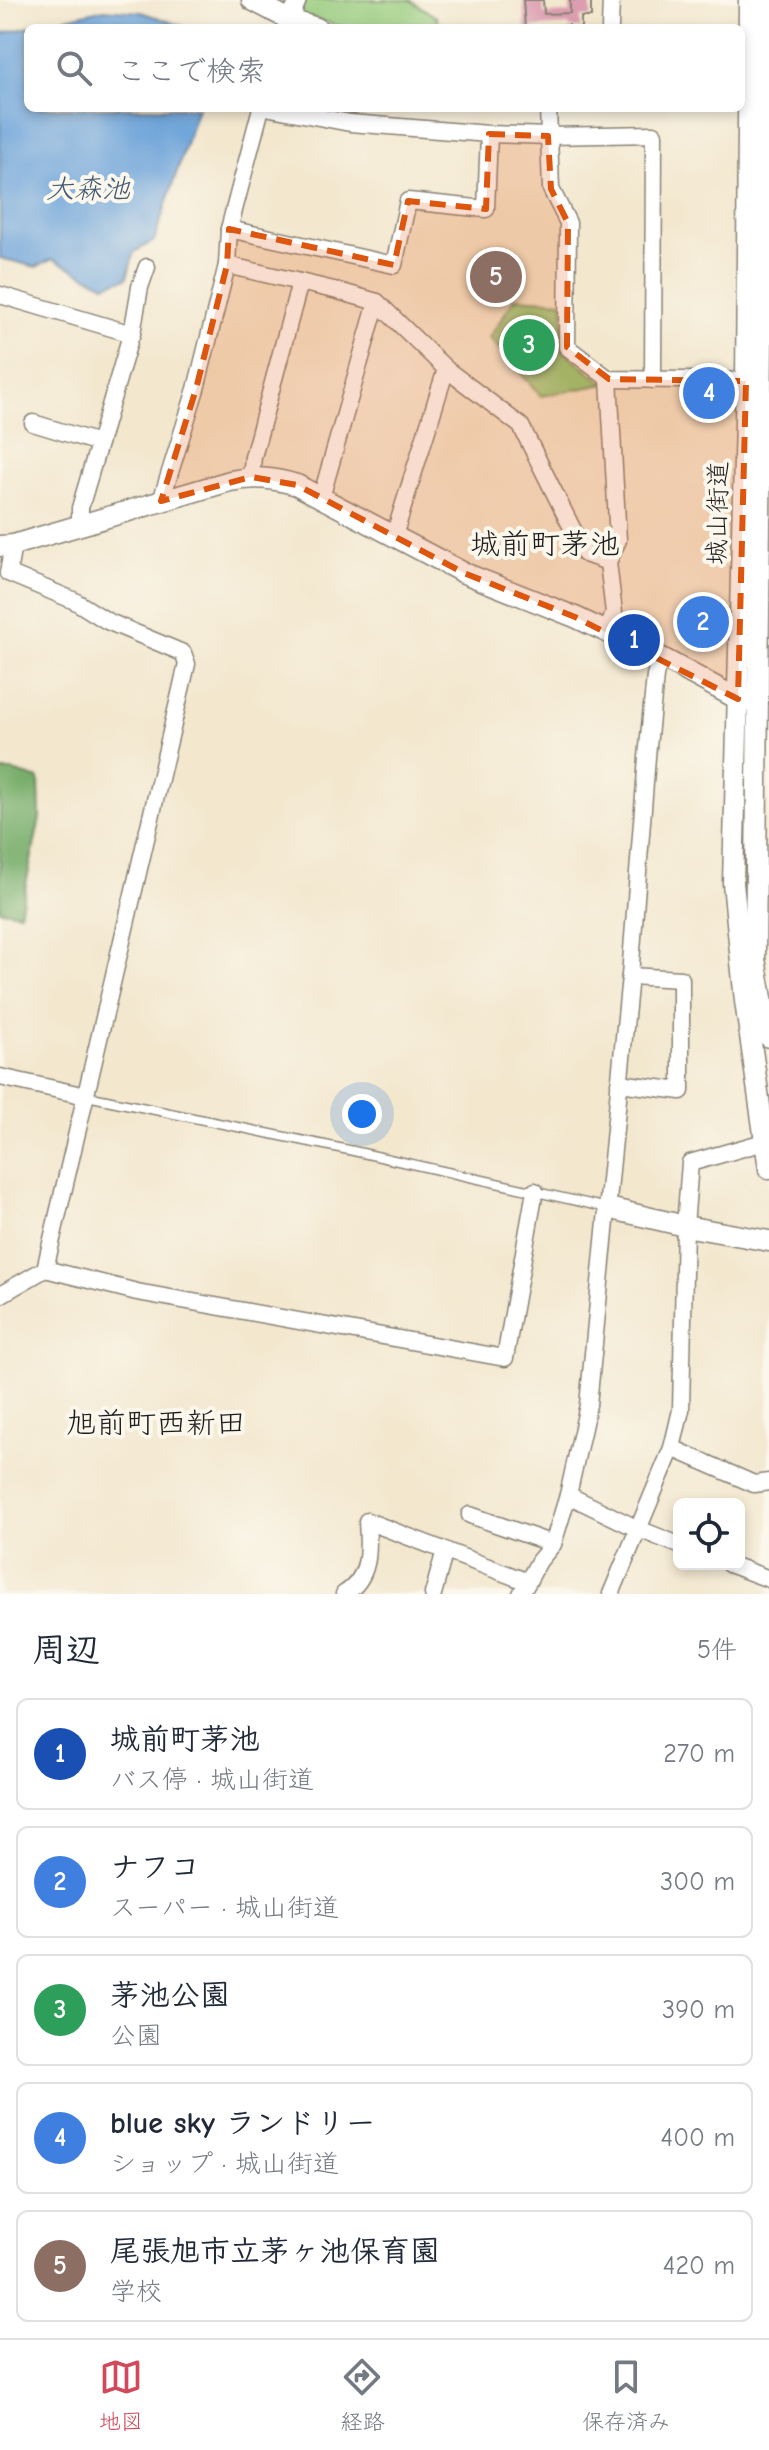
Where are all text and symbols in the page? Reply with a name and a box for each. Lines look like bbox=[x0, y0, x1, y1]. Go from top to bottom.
search box bbox=[24, 24, 745, 112]
icon: search bbox=[52, 46, 96, 90]
text: ここで検索 bbox=[116, 54, 266, 89]
water label: 大森池 bbox=[46, 173, 131, 205]
pin: 5 bbox=[470, 247, 522, 307]
pin: 3 bbox=[503, 315, 555, 375]
pin: 4 bbox=[683, 363, 735, 423]
street label: 城山街道 bbox=[702, 461, 734, 565]
district label: 城前町茅池 bbox=[470, 527, 620, 562]
pin: 2 bbox=[677, 592, 729, 652]
pin: 1 bbox=[608, 610, 660, 670]
your location bbox=[342, 1094, 382, 1134]
district label: 旭前町西新田 bbox=[66, 1406, 246, 1441]
map controls bbox=[673, 1498, 745, 1570]
button: locate bbox=[673, 1498, 745, 1570]
text: 周辺 bbox=[32, 1630, 100, 1670]
text: 5件 bbox=[697, 1635, 737, 1665]
text: 城前町茅池 bbox=[110, 1722, 260, 1757]
text: 1 bbox=[55, 1739, 65, 1769]
text: 270 m bbox=[663, 1739, 735, 1769]
text: バス停 · 城山街道 bbox=[110, 1765, 314, 1795]
text: ナフコ bbox=[110, 1850, 200, 1885]
text: 2 bbox=[54, 1867, 66, 1897]
text: 300 m bbox=[660, 1867, 735, 1897]
text: スーパー · 城山街道 bbox=[110, 1893, 339, 1923]
text: 茅池公園 bbox=[110, 1978, 230, 2013]
text: 3 bbox=[54, 1995, 66, 2025]
text: 390 m bbox=[662, 1995, 735, 2025]
text: 公園 bbox=[110, 2021, 162, 2051]
text: blue sky ランドリー bbox=[110, 2106, 376, 2141]
text: 4 bbox=[54, 2123, 66, 2153]
text: 400 m bbox=[661, 2123, 735, 2153]
text: ショップ · 城山街道 bbox=[110, 2149, 339, 2179]
text: 尾張旭市立茅ヶ池保育園 bbox=[110, 2234, 440, 2269]
text: 5 bbox=[53, 2251, 67, 2281]
text: 420 m bbox=[663, 2251, 735, 2281]
text: 学校 bbox=[110, 2277, 162, 2307]
tab: 地図 bbox=[99, 2355, 143, 2435]
tab: 経路 bbox=[340, 2355, 384, 2435]
tab: 保存済み bbox=[582, 2355, 670, 2435]

